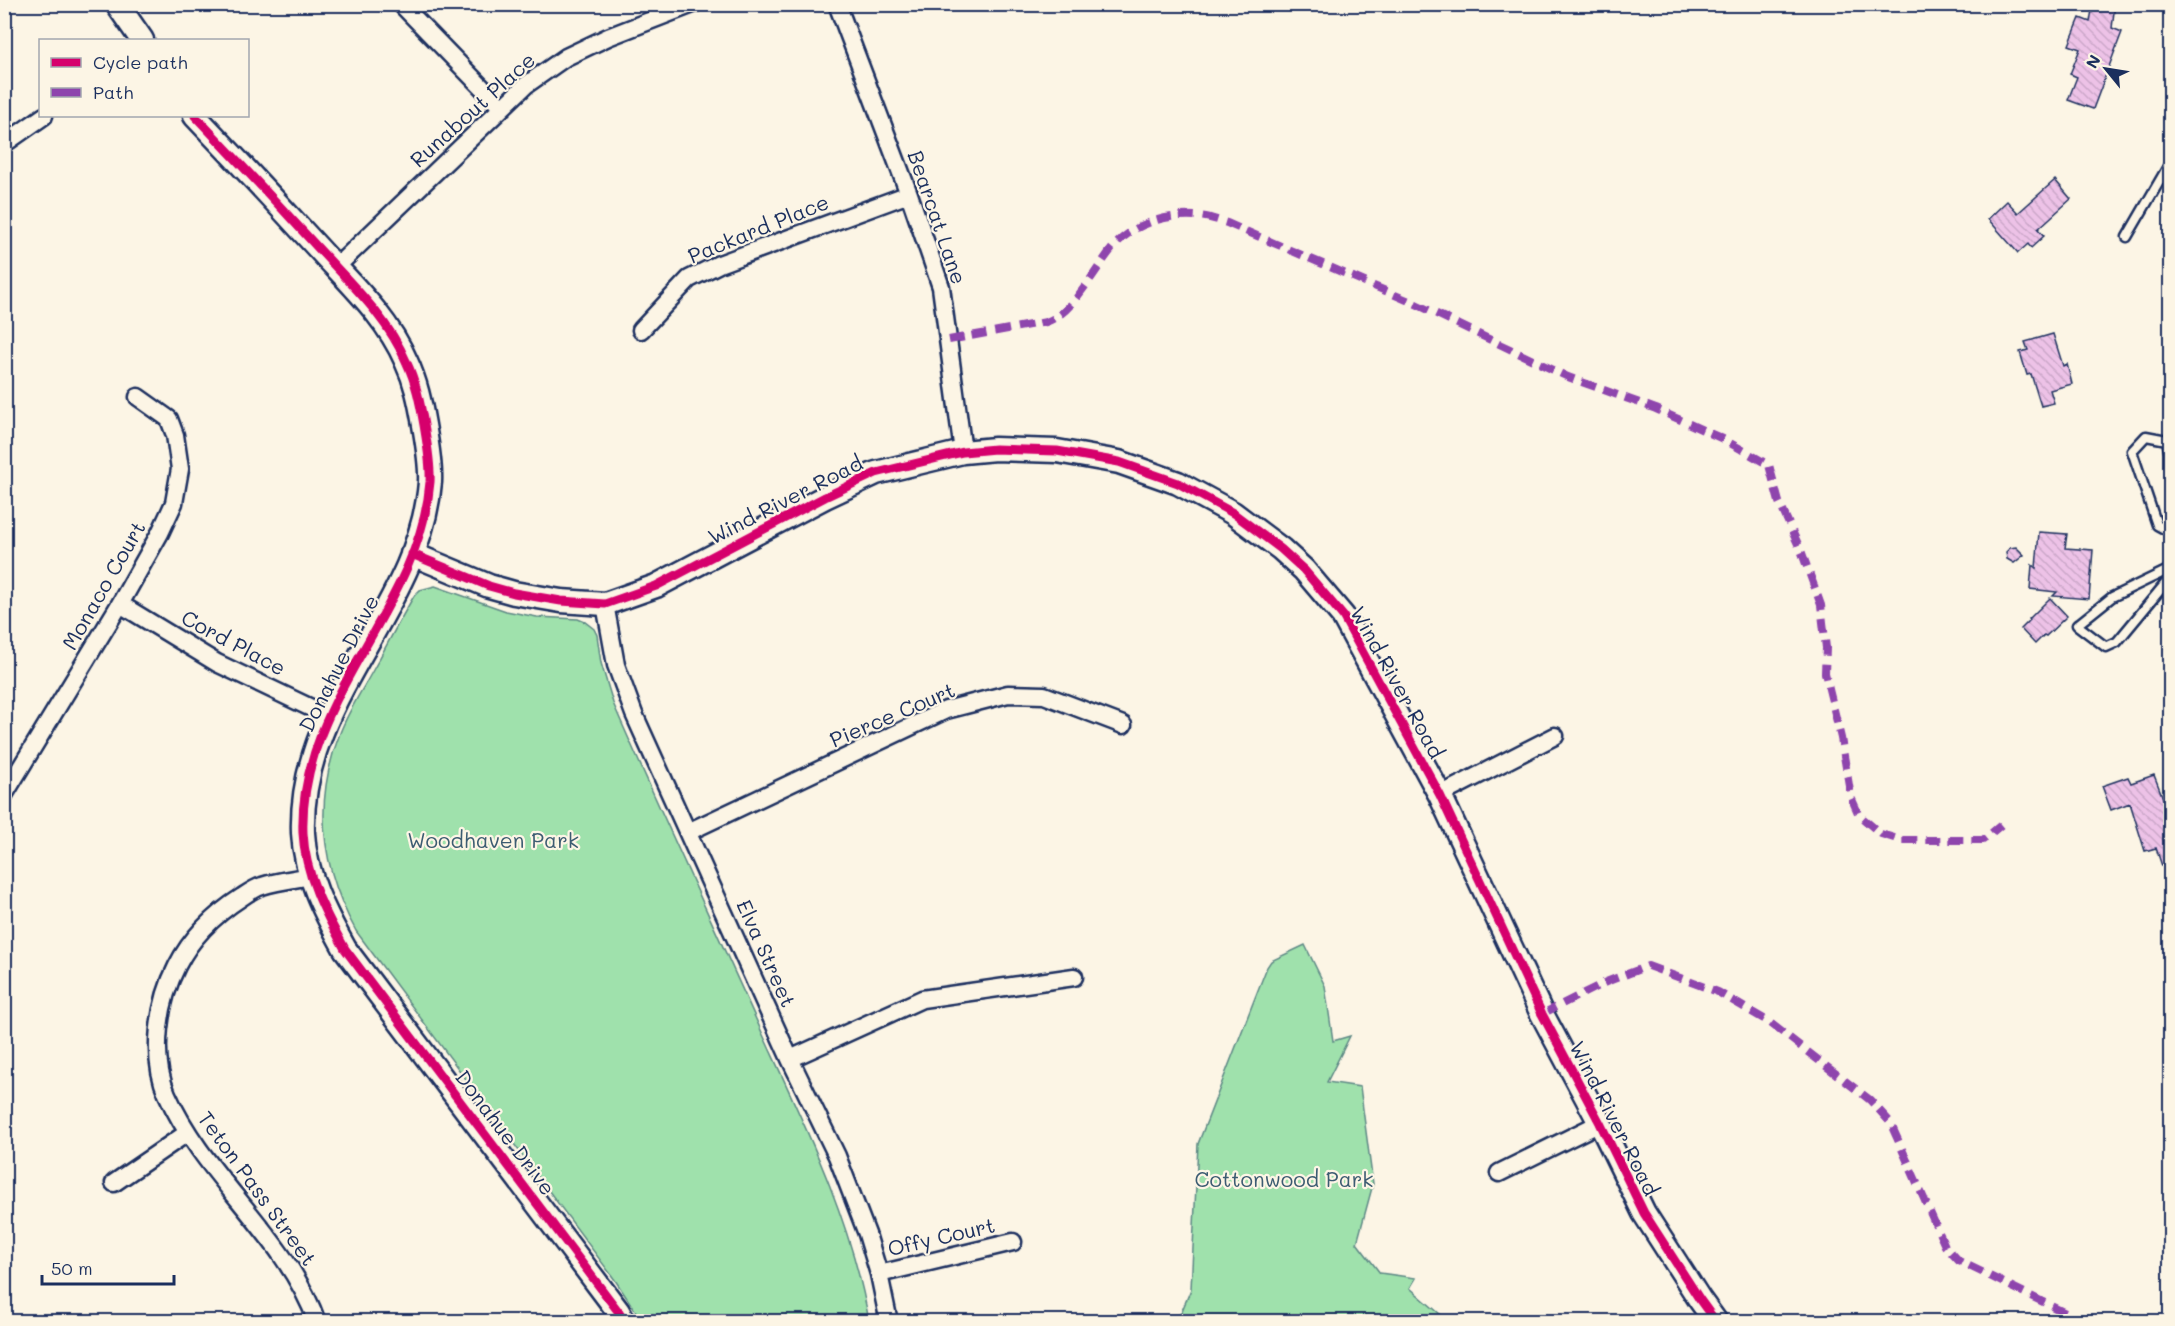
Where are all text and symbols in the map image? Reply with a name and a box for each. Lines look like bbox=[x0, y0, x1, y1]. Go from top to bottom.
legend bbox=[39, 39, 249, 117]
north arrow bbox=[2076, 39, 2136, 99]
street label: Runabout Place bbox=[404, 46, 540, 172]
text: Cycle path bbox=[93, 50, 188, 74]
text: N bbox=[2080, 51, 2105, 72]
text: Path bbox=[93, 80, 133, 104]
street label: Bearcat Lane bbox=[902, 146, 974, 288]
street label: Packard Place bbox=[684, 187, 832, 269]
street label: Wind River Road bbox=[703, 448, 867, 550]
street label: Monaco Court bbox=[55, 516, 151, 654]
street label: Donahue Drive bbox=[292, 590, 384, 736]
street label: Wind River Road bbox=[1345, 601, 1451, 763]
street label: Cord Place bbox=[177, 603, 291, 681]
street label: Pierce Court bbox=[825, 675, 959, 753]
park label: Woodhaven Park bbox=[407, 826, 579, 853]
street label: Elva Street bbox=[731, 895, 803, 1011]
street label: Wind River Road bbox=[1564, 1036, 1666, 1200]
street label: Donahue Drive bbox=[450, 1064, 562, 1200]
street label: Teton Pass Street bbox=[193, 1105, 323, 1271]
park label: Cottonwood Park bbox=[1195, 1165, 1373, 1192]
street label: Offy Court bbox=[885, 1211, 997, 1261]
scale bar bbox=[42, 1248, 174, 1286]
text: 50 m bbox=[51, 1256, 93, 1280]

